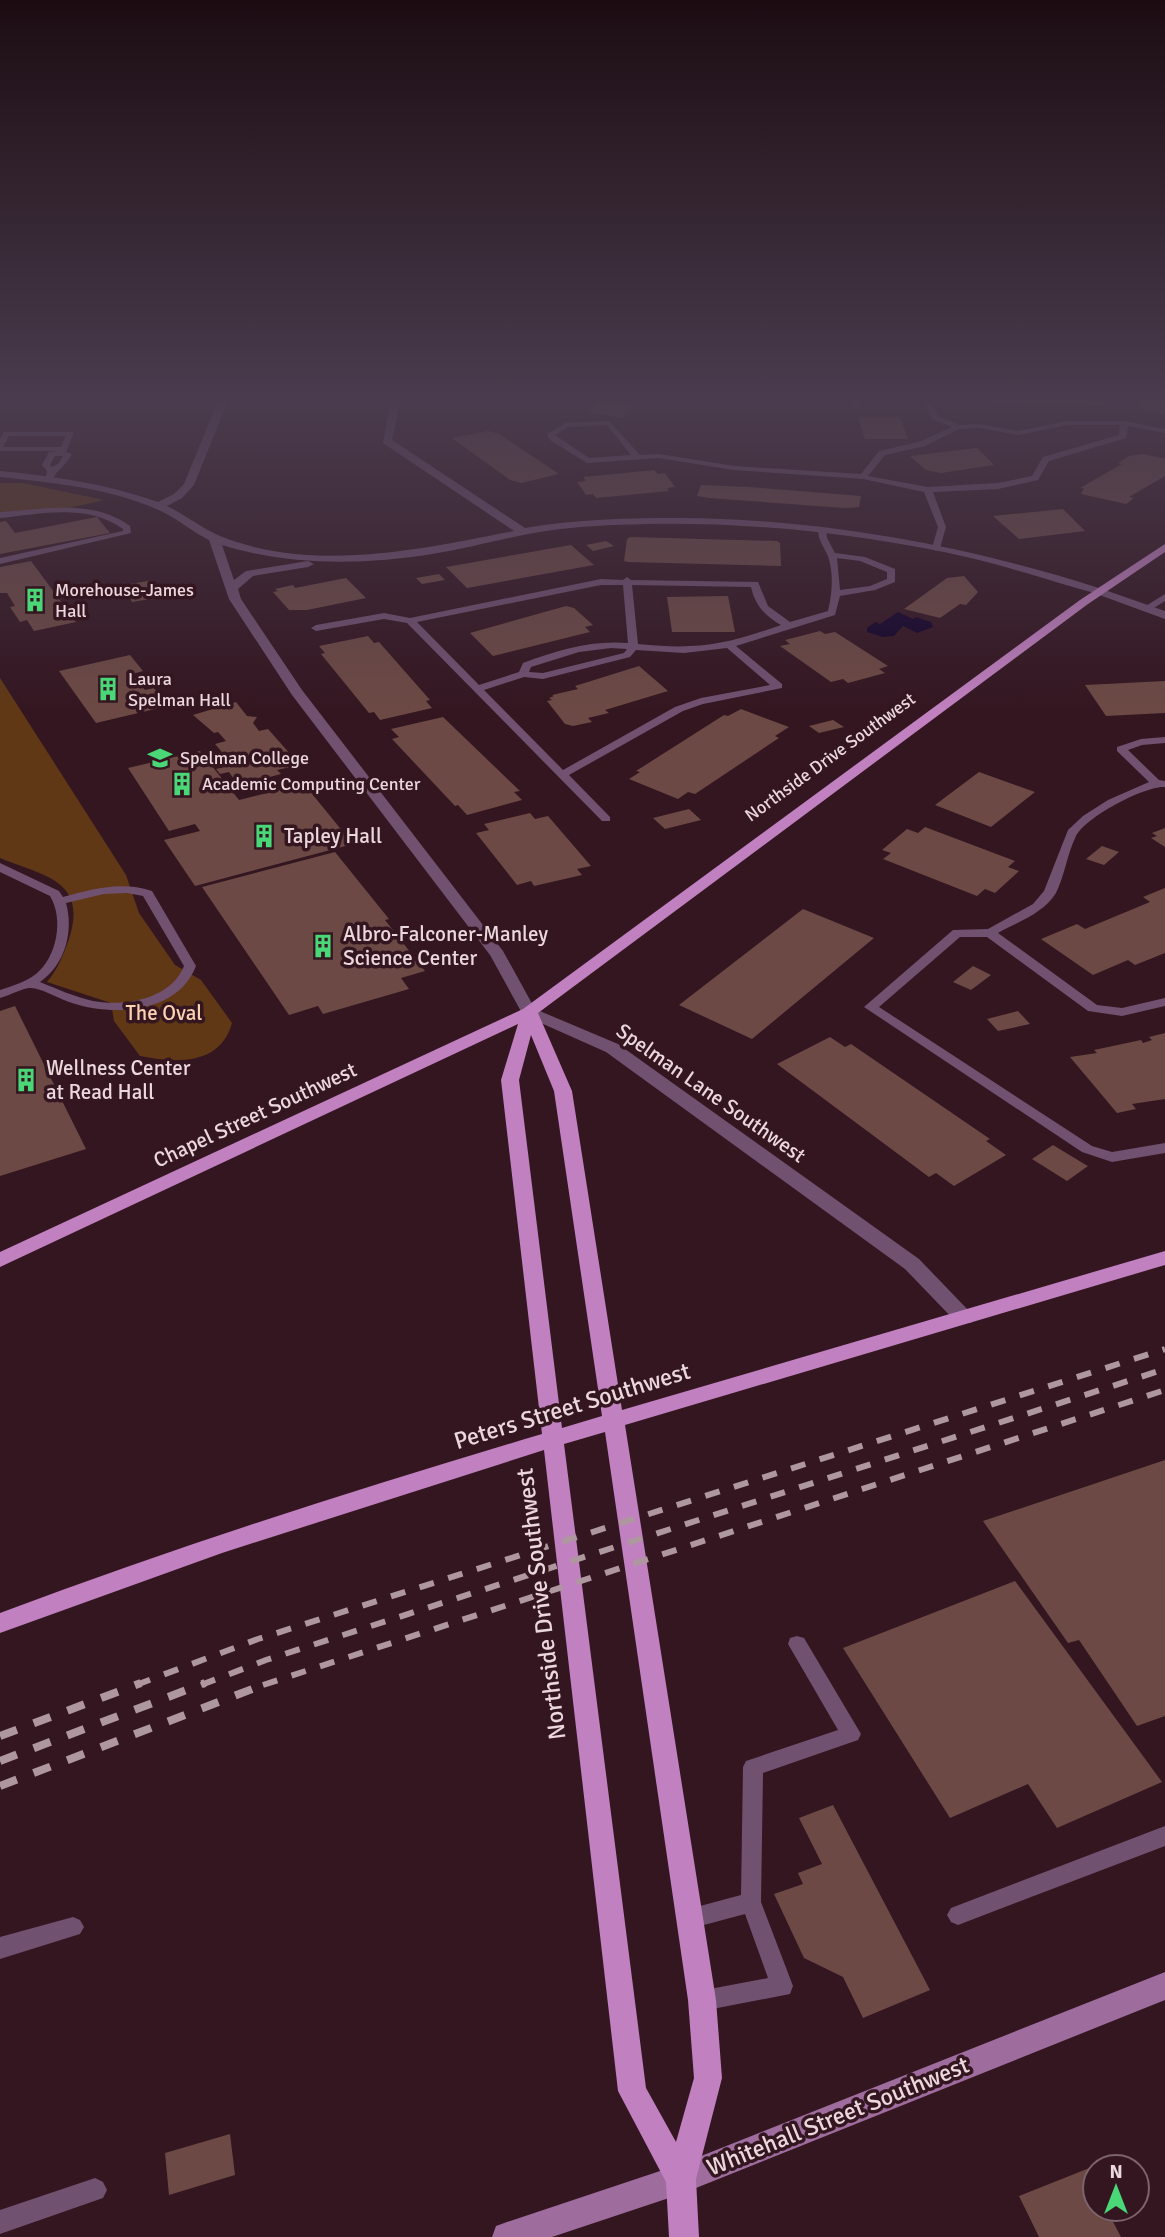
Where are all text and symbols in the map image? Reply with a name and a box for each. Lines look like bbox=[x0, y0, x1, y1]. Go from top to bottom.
place label: Morehouse-James Hall bbox=[55, 579, 194, 622]
building icon: Morehouse-James Hall bbox=[21, 586, 49, 614]
place label: Laura Spelman Hall bbox=[128, 668, 231, 711]
building icon: Laura Spelman Hall bbox=[94, 675, 122, 703]
street label: Northside Drive Southwest bbox=[741, 688, 919, 826]
school or university icon: Spelman College bbox=[146, 744, 174, 772]
place label: Spelman College bbox=[180, 747, 309, 769]
building icon: Academic Computing Center bbox=[168, 770, 196, 798]
place label: Academic Computing Center bbox=[202, 773, 421, 795]
building icon: Tapley Hall bbox=[250, 822, 278, 850]
place label: Tapley Hall bbox=[284, 823, 382, 849]
place label: Albro-Falconer-Manley Science Center bbox=[343, 921, 548, 971]
building icon: Albro-Falconer-Manley Science Center bbox=[309, 932, 337, 960]
park label: The Oval bbox=[125, 1000, 203, 1026]
street label: Spelman Lane Southwest bbox=[611, 1018, 811, 1168]
place label: Wellness Center at Read Hall bbox=[46, 1055, 191, 1105]
street label: Chapel Street Southwest bbox=[149, 1057, 361, 1173]
building icon: Wellness Center at Read Hall bbox=[12, 1066, 40, 1094]
street label: Peters Street Southwest bbox=[450, 1356, 694, 1456]
street label: Northside Drive Southwest bbox=[509, 1466, 573, 1742]
street label: Whitehall Street Southwest bbox=[702, 2050, 974, 2182]
north arrow bbox=[1081, 2153, 1151, 2223]
text: N bbox=[1109, 2160, 1123, 2184]

